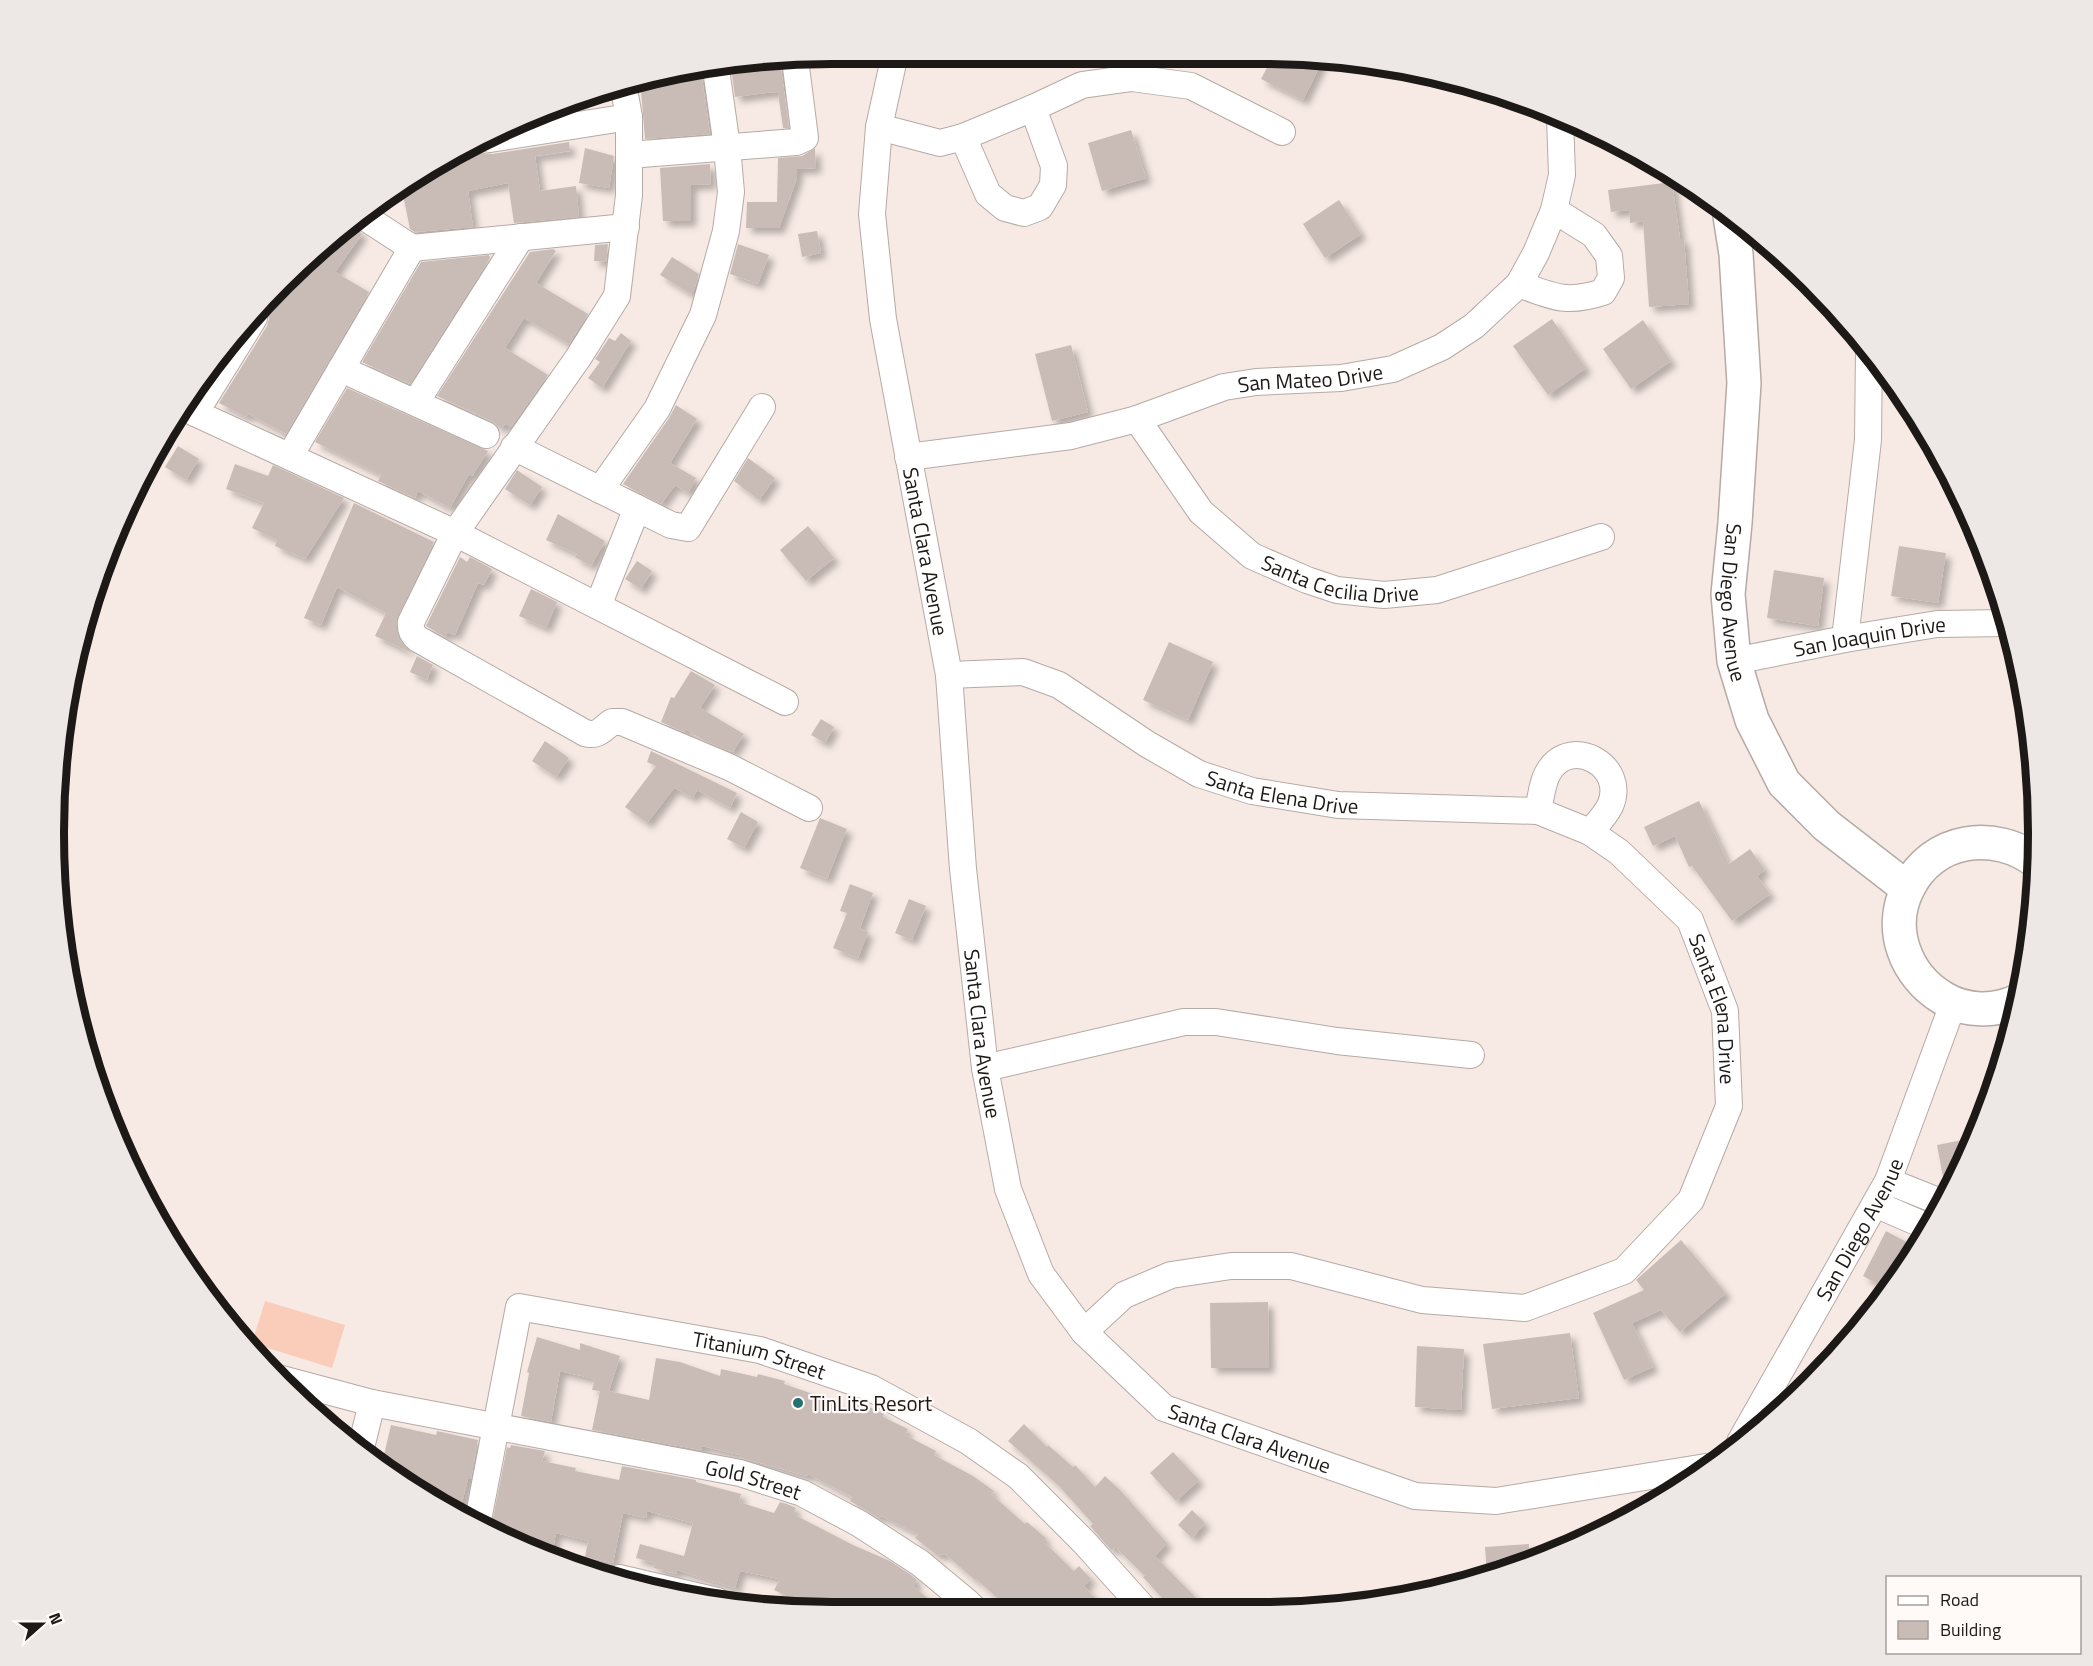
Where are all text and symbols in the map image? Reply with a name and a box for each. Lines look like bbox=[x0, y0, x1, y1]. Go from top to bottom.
street label: San Mateo Drive bbox=[1235, 355, 1385, 401]
street label: Santa Clara Avenue bbox=[895, 465, 957, 638]
street label: San Diego Avenue bbox=[1712, 522, 1755, 686]
street label: Santa Cecilia Drive bbox=[1256, 546, 1420, 611]
street label: San Joaquin Drive bbox=[1791, 608, 1946, 665]
street label: Santa Elena Drive bbox=[1202, 761, 1359, 822]
street label: Santa Elena Drive bbox=[1681, 929, 1744, 1085]
street label: Santa Clara Avenue bbox=[956, 947, 1010, 1121]
street label: San Diego Avenue bbox=[1807, 1154, 1911, 1307]
street label: Titanium Street bbox=[690, 1322, 831, 1388]
place label: TinLits Resort bbox=[810, 1387, 933, 1419]
street label: Santa Clara Avenue bbox=[1164, 1395, 1335, 1481]
marker: TinLits Resort bbox=[791, 1396, 805, 1410]
street label: Gold Street bbox=[702, 1451, 806, 1508]
legend bbox=[1886, 1576, 2081, 1654]
text: Road bbox=[1940, 1586, 1979, 1613]
north arrow bbox=[12, 1594, 72, 1654]
text: N bbox=[43, 1609, 69, 1628]
text: Building bbox=[1940, 1616, 2001, 1643]

